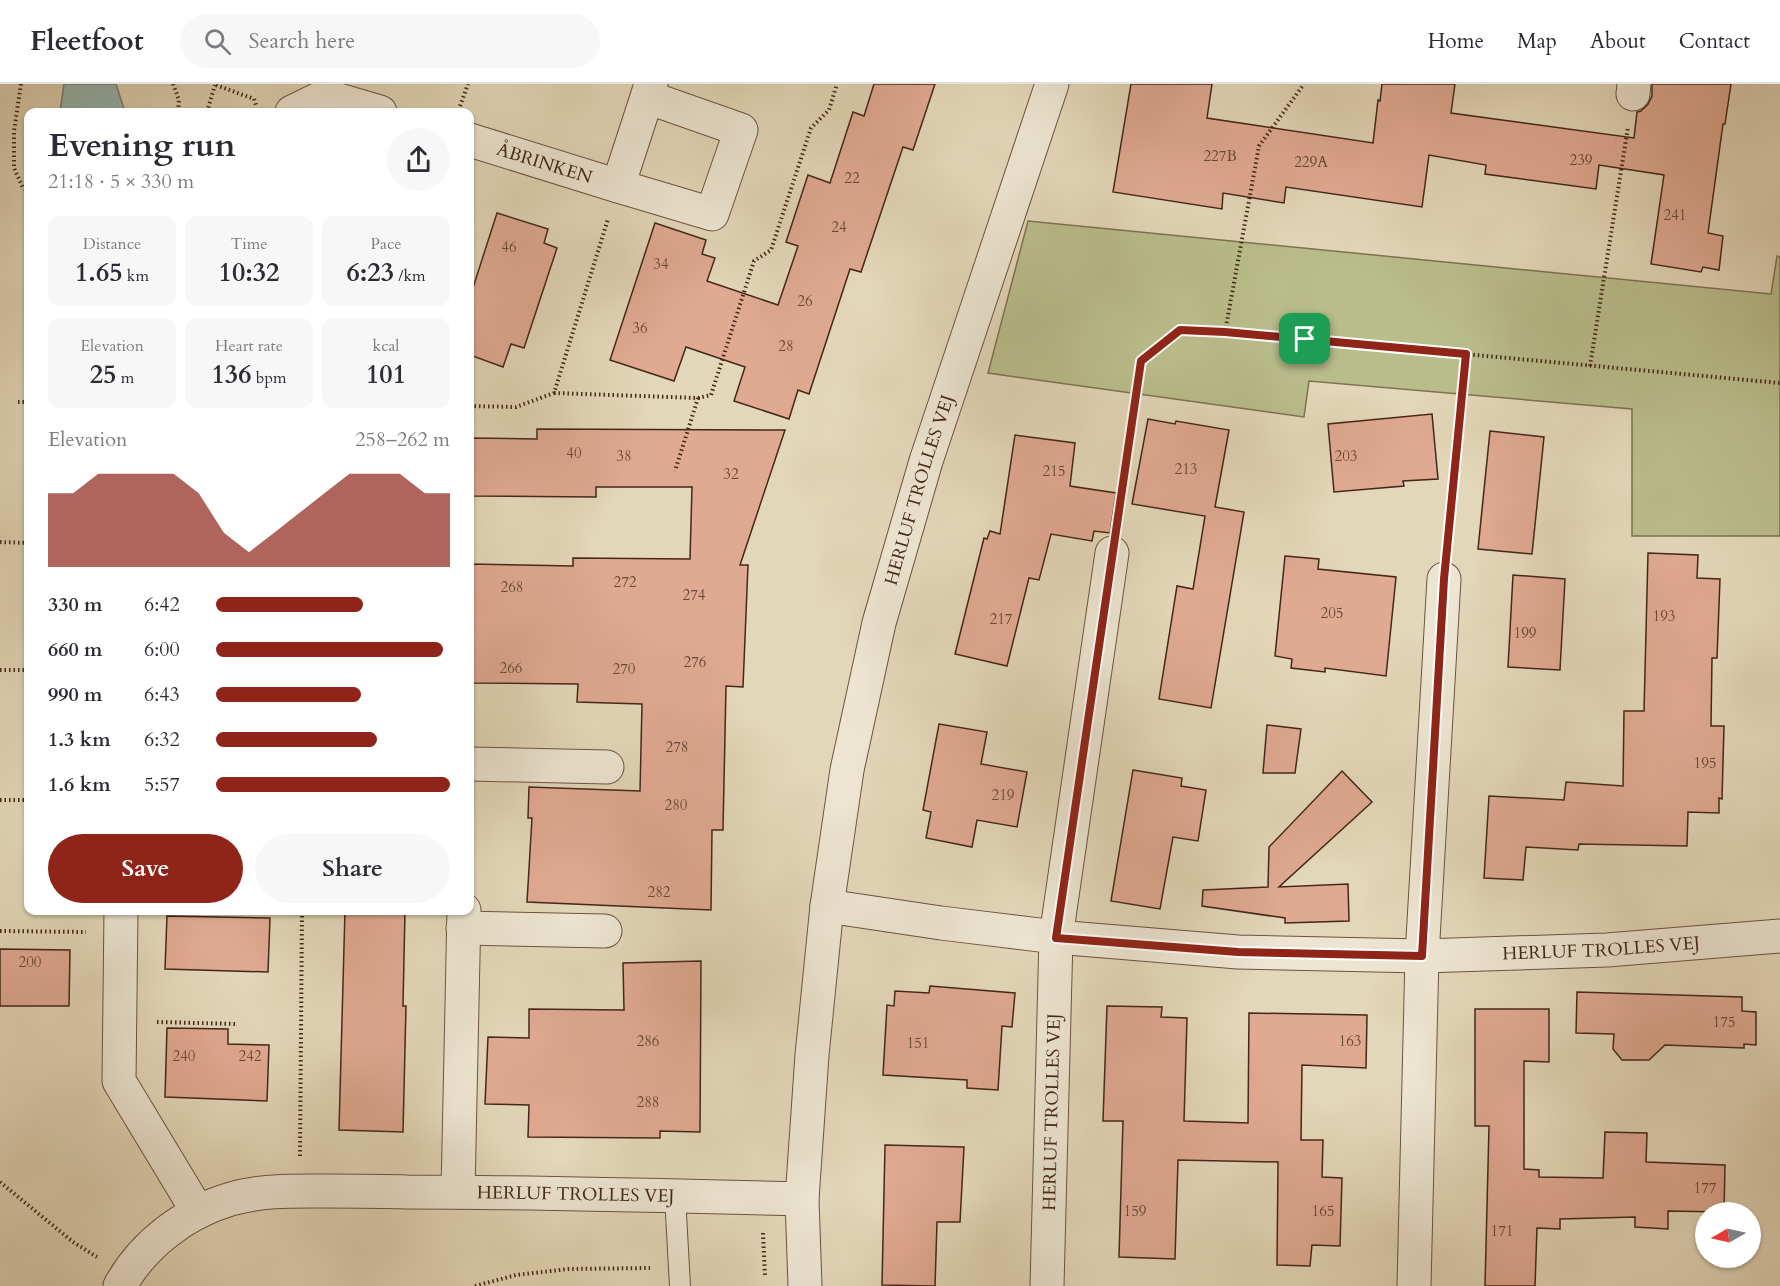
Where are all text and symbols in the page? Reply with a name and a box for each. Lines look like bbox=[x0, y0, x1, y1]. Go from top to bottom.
search box bbox=[180, 14, 600, 68]
text: Fleetfoot bbox=[30, 22, 144, 60]
icon: search bbox=[201, 25, 234, 58]
text: Search here bbox=[249, 26, 355, 56]
text: Home bbox=[1428, 27, 1484, 56]
text: Map bbox=[1517, 27, 1557, 56]
text: About bbox=[1590, 27, 1646, 56]
text: Contact bbox=[1679, 27, 1750, 56]
text: Evening run bbox=[48, 123, 236, 168]
button: share bbox=[387, 128, 450, 191]
street label: ÅBRINKEN bbox=[494, 137, 596, 190]
house number: 227B bbox=[1203, 146, 1237, 166]
house number: 239 bbox=[1569, 150, 1593, 170]
house number: 229A bbox=[1294, 152, 1328, 172]
text: 21:18 · 5 × 330 m bbox=[48, 168, 194, 195]
house number: 22 bbox=[844, 168, 860, 188]
house number: 241 bbox=[1663, 205, 1687, 225]
house number: 24 bbox=[831, 217, 847, 237]
text: Distance bbox=[83, 233, 141, 255]
text: Time bbox=[230, 233, 268, 255]
text: Pace bbox=[371, 233, 401, 255]
house number: 46 bbox=[501, 237, 517, 257]
house number: 34 bbox=[653, 254, 669, 274]
text: 1.65 bbox=[75, 255, 123, 290]
text: 10:32 bbox=[219, 255, 279, 290]
text: 6:23 bbox=[346, 255, 394, 290]
text: km bbox=[123, 265, 149, 287]
text: /km bbox=[394, 265, 426, 287]
house number: 26 bbox=[797, 291, 813, 311]
pin bbox=[1279, 313, 1330, 364]
house number: 36 bbox=[632, 318, 648, 338]
icon: arrive bbox=[1288, 322, 1321, 355]
text: Elevation bbox=[80, 335, 144, 357]
text: Heart rate bbox=[215, 335, 283, 357]
text: kcal bbox=[373, 335, 399, 357]
house number: 28 bbox=[778, 336, 794, 356]
text: 25 bbox=[90, 357, 116, 392]
text: 136 bbox=[212, 357, 252, 392]
text: 101 bbox=[366, 357, 406, 392]
text: m bbox=[116, 367, 134, 389]
text: bpm bbox=[252, 367, 286, 389]
street label: HERLUF TROLLES VEJ bbox=[878, 391, 960, 588]
text: Elevation bbox=[48, 426, 127, 453]
text: 258–262 m bbox=[355, 426, 450, 453]
house number: 40 bbox=[566, 443, 582, 463]
house number: 38 bbox=[616, 446, 632, 466]
house number: 203 bbox=[1334, 446, 1358, 466]
house number: 213 bbox=[1174, 459, 1198, 479]
house number: 215 bbox=[1042, 461, 1066, 481]
house number: 32 bbox=[723, 464, 739, 484]
house number: 272 bbox=[613, 572, 637, 592]
house number: 268 bbox=[500, 577, 524, 597]
house number: 274 bbox=[682, 585, 706, 605]
text: 330 m bbox=[48, 591, 103, 618]
text: 6:42 bbox=[144, 591, 180, 618]
house number: 205 bbox=[1320, 603, 1344, 623]
house number: 193 bbox=[1652, 606, 1676, 626]
house number: 217 bbox=[989, 609, 1013, 629]
house number: 199 bbox=[1513, 623, 1537, 643]
text: 660 m bbox=[48, 636, 103, 663]
text: 6:00 bbox=[144, 636, 180, 663]
house number: 276 bbox=[683, 652, 707, 672]
house number: 266 bbox=[499, 658, 523, 678]
house number: 270 bbox=[612, 659, 636, 679]
text: 990 m bbox=[48, 681, 103, 708]
text: 6:43 bbox=[144, 681, 180, 708]
text: 1.3 km bbox=[48, 726, 111, 753]
text: 6:32 bbox=[144, 726, 180, 753]
house number: 278 bbox=[665, 737, 689, 757]
house number: 195 bbox=[1693, 753, 1717, 773]
text: 1.6 km bbox=[48, 771, 111, 798]
text: 5:57 bbox=[144, 771, 180, 798]
house number: 219 bbox=[991, 785, 1015, 805]
house number: 280 bbox=[664, 795, 688, 815]
button: Save bbox=[48, 834, 243, 903]
button: Share bbox=[255, 834, 450, 903]
house number: 282 bbox=[647, 882, 671, 902]
street label: HERLUF TROLLES VEJ bbox=[1502, 930, 1701, 966]
house number: 200 bbox=[18, 952, 42, 972]
house number: 175 bbox=[1712, 1012, 1736, 1032]
street label: HERLUF TROLLES VEJ bbox=[1036, 1013, 1067, 1211]
house number: 286 bbox=[636, 1031, 660, 1051]
house number: 163 bbox=[1338, 1031, 1362, 1051]
house number: 151 bbox=[906, 1033, 930, 1053]
house number: 240 bbox=[172, 1046, 196, 1066]
house number: 242 bbox=[238, 1046, 262, 1066]
house number: 288 bbox=[636, 1092, 660, 1112]
house number: 177 bbox=[1693, 1178, 1717, 1198]
street label: HERLUF TROLLES VEJ bbox=[477, 1180, 675, 1208]
house number: 159 bbox=[1123, 1201, 1147, 1221]
house number: 165 bbox=[1311, 1201, 1335, 1221]
north arrow bbox=[1695, 1202, 1761, 1268]
map controls bbox=[1695, 1202, 1761, 1268]
house number: 171 bbox=[1490, 1221, 1514, 1241]

